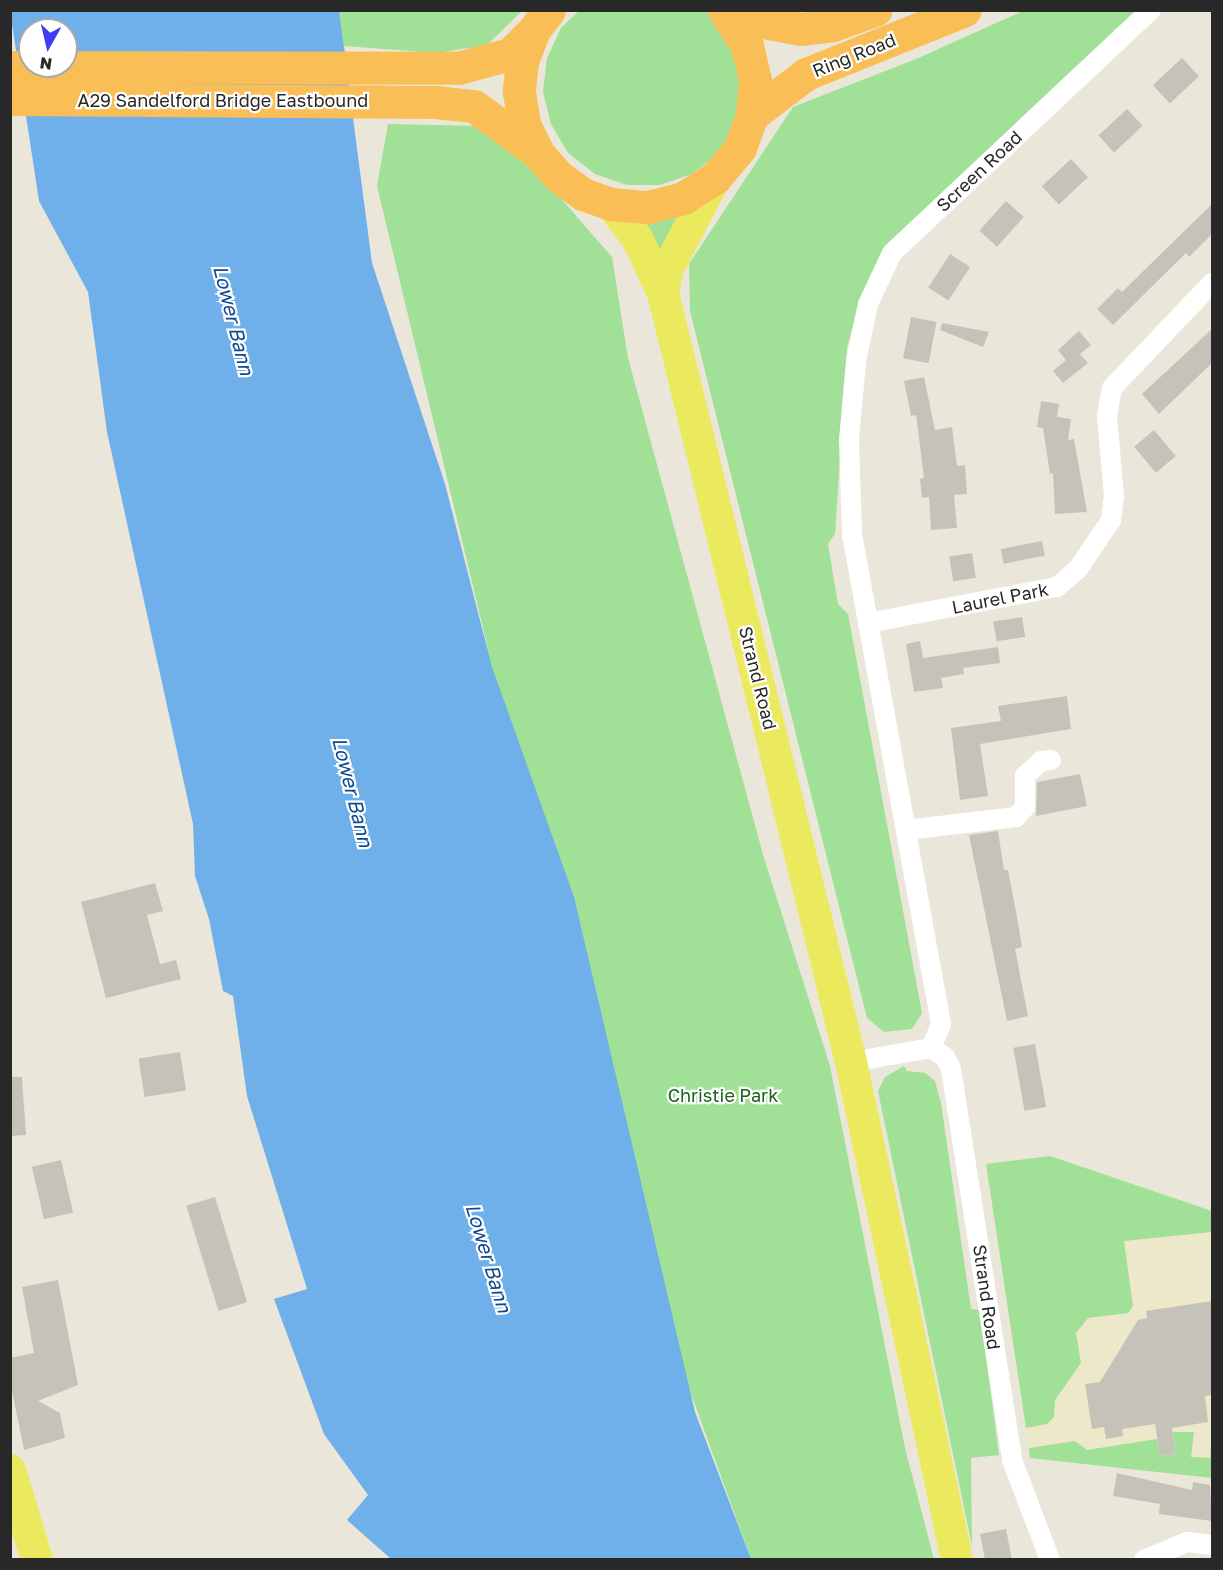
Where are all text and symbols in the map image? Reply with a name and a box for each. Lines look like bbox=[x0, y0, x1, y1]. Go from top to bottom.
north arrow bbox=[18, 18, 78, 78]
street label: Ring Road bbox=[809, 29, 899, 81]
text: N bbox=[38, 53, 53, 75]
street label: A29 Sandelford Bridge Eastbound bbox=[78, 89, 368, 111]
street label: Screen Road bbox=[932, 126, 1026, 216]
water label: Lower Bann bbox=[209, 262, 259, 378]
street label: Laurel Park bbox=[950, 578, 1050, 618]
street label: Strand Road bbox=[735, 624, 781, 732]
water label: Lower Bann bbox=[328, 734, 378, 850]
park label: Christie Park bbox=[668, 1084, 778, 1106]
water label: Lower Bann bbox=[461, 1201, 517, 1315]
street label: Strand Road bbox=[969, 1243, 1005, 1351]

